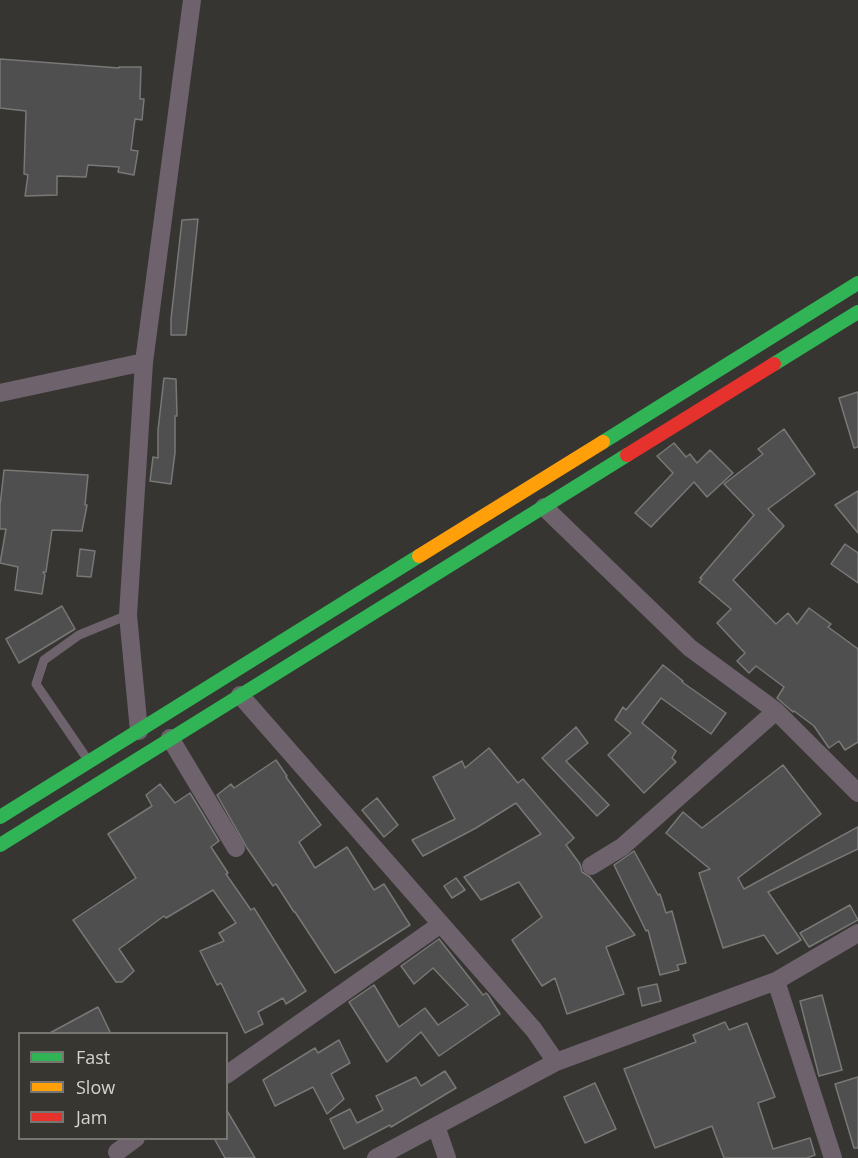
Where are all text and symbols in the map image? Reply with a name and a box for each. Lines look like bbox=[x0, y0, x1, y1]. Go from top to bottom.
legend bbox=[18, 1032, 228, 1140]
text: Fast bbox=[76, 1045, 110, 1069]
text: Slow bbox=[76, 1075, 115, 1099]
text: Jam bbox=[76, 1105, 108, 1129]

